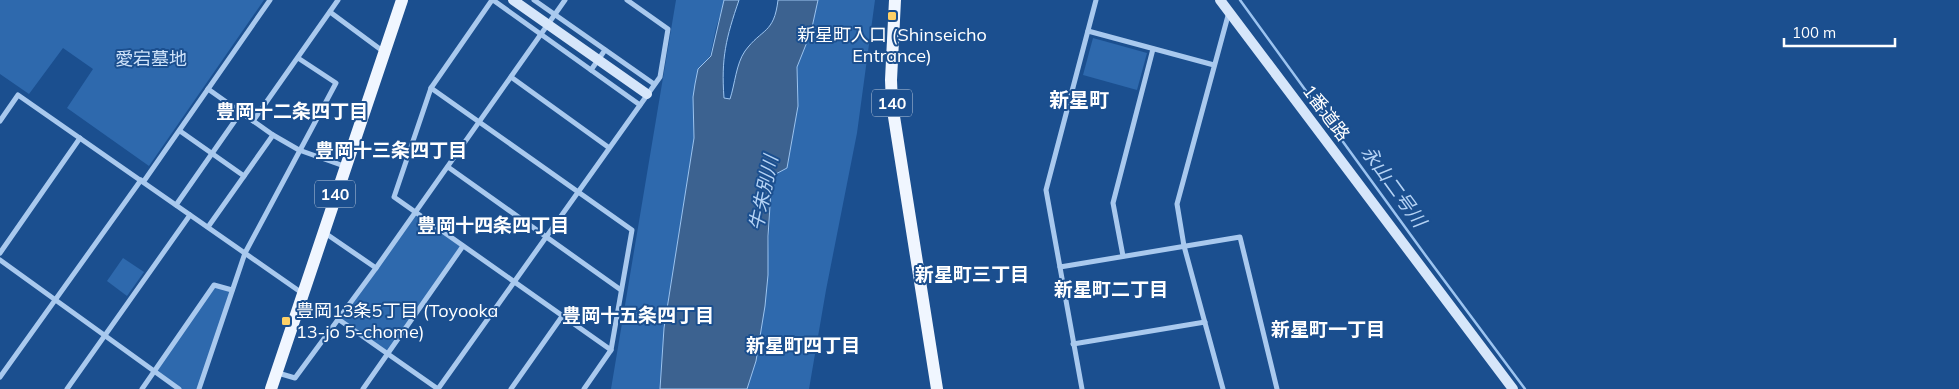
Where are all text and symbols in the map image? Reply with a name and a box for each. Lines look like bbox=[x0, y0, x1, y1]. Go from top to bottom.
marker: 新星町入口 (Shinseicho Entrance) bbox=[886, 10, 898, 22]
scale bar bbox=[1784, 15, 1895, 47]
place label: 新星町入口 (Shinseicho Entrance) bbox=[797, 23, 987, 67]
text: 100 m bbox=[1792, 23, 1836, 42]
park label: 愛宕墓地 bbox=[115, 47, 187, 70]
street label: 1番道路 bbox=[1298, 80, 1355, 146]
district label: 新星町 bbox=[1049, 87, 1109, 112]
road number: 140 bbox=[872, 90, 912, 116]
district label: 豊岡十二条四丁目 bbox=[216, 99, 368, 123]
district label: 豊岡十三条四丁目 bbox=[315, 138, 467, 162]
water label: 永山二号川 bbox=[1356, 141, 1433, 233]
water label: 牛朱別川 bbox=[743, 151, 783, 233]
road number: 140 bbox=[315, 180, 355, 208]
district label: 豊岡十四条四丁目 bbox=[417, 213, 569, 237]
district label: 新星町三丁目 bbox=[915, 262, 1029, 286]
district label: 新星町二丁目 bbox=[1054, 277, 1168, 301]
place label: 豊岡13条5丁目 (Toyooka 13-jo 5-chome) bbox=[296, 299, 498, 343]
district label: 豊岡十五条四丁目 bbox=[562, 303, 714, 327]
marker: 豊岡13条5丁目 (Toyooka 13-jo 5-chome) bbox=[280, 315, 292, 327]
district label: 新星町一丁目 bbox=[1271, 317, 1385, 341]
district label: 新星町四丁目 bbox=[746, 333, 860, 357]

